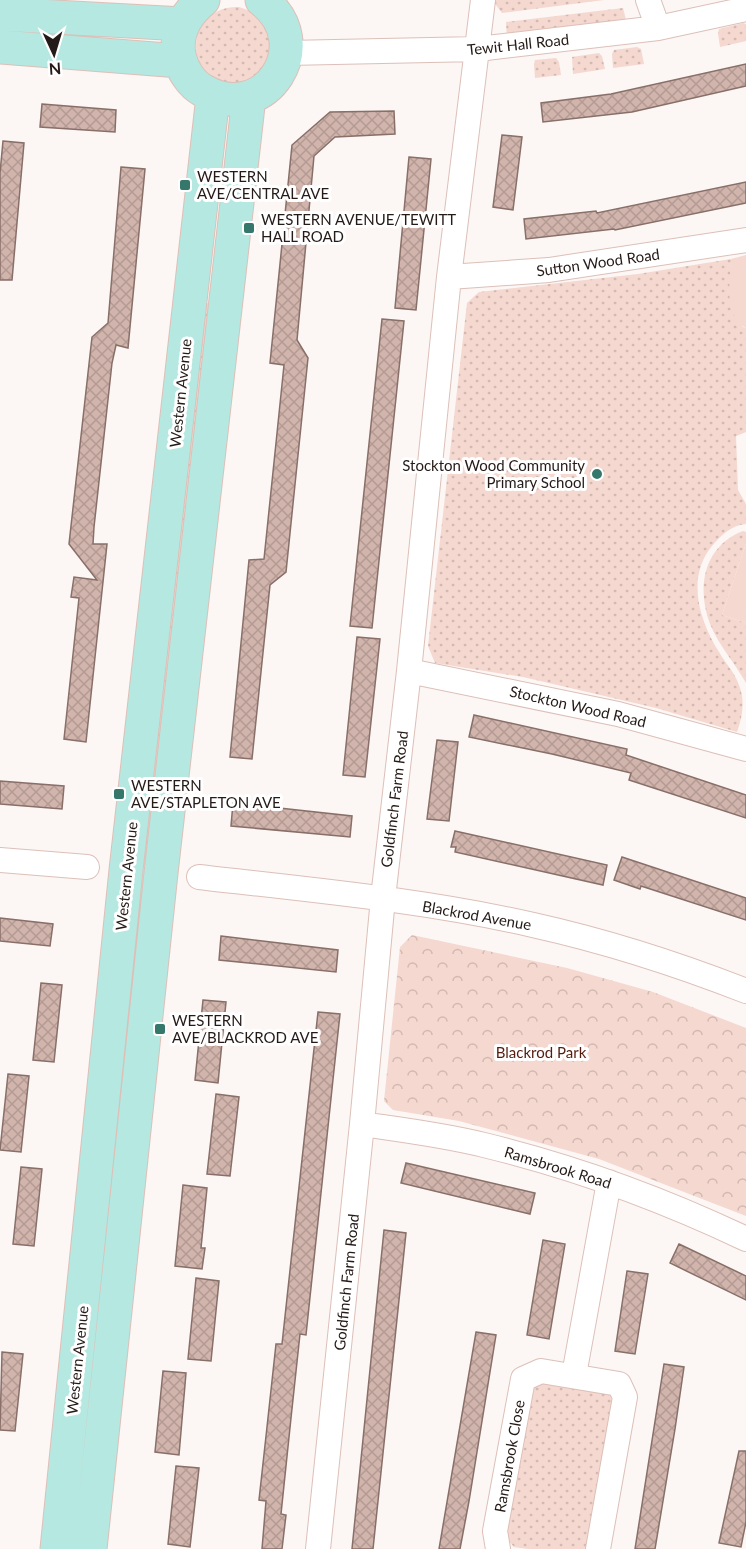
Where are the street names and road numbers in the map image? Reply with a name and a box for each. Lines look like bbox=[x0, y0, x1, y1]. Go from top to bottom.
street label: Tewit Hall Road bbox=[466, 30, 570, 58]
street label: Sutton Wood Road bbox=[535, 244, 661, 280]
street label: Western Avenue bbox=[165, 338, 195, 448]
street label: Stockton Wood Road bbox=[508, 682, 648, 730]
street label: Goldfinch Farm Road bbox=[377, 730, 411, 868]
street label: Western Avenue bbox=[111, 821, 141, 931]
street label: Blackrod Avenue bbox=[421, 897, 533, 933]
street label: Ramsbrook Road bbox=[502, 1142, 614, 1192]
street label: Goldfinch Farm Road bbox=[330, 1213, 362, 1351]
street label: Western Avenue bbox=[62, 1305, 92, 1415]
street label: Ramsbrook Close bbox=[490, 1398, 528, 1514]

